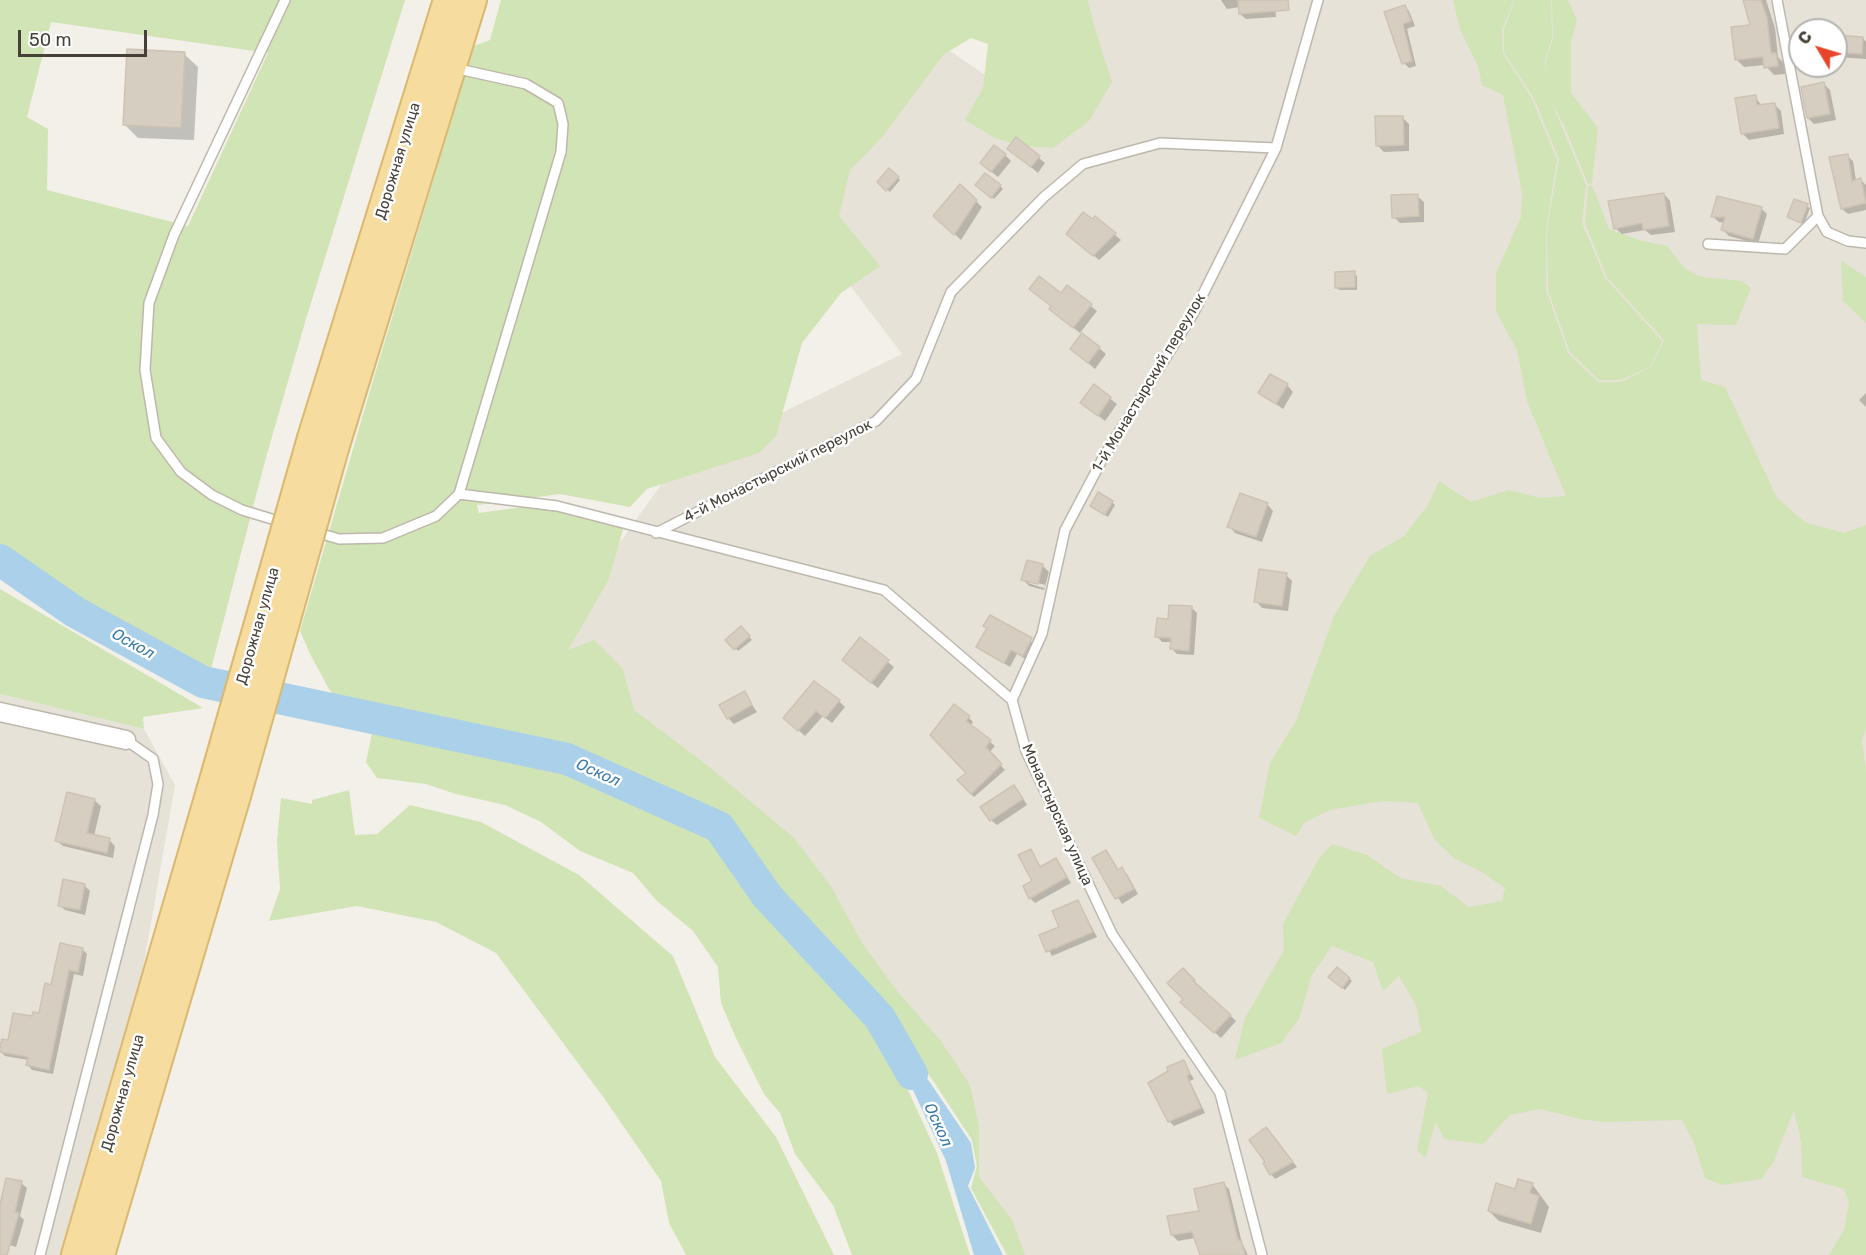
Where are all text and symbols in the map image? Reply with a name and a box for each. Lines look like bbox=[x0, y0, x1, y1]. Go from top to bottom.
scale bar bbox=[21, 18, 150, 56]
north arrow bbox=[1788, 18, 1848, 78]
text: С bbox=[1794, 28, 1816, 48]
text: 50 m bbox=[29, 29, 72, 51]
street label: Дорожная улица bbox=[372, 100, 424, 222]
street label: 1-й Монастырский переулок bbox=[1088, 290, 1210, 476]
street label: 4-й Монастырский переулок bbox=[681, 416, 875, 526]
street label: Дорожная улица bbox=[233, 565, 283, 687]
water label: Оскол bbox=[108, 624, 158, 664]
street label: Монастырская улица bbox=[1018, 741, 1096, 889]
water label: Оскол bbox=[573, 755, 623, 791]
street label: Дорожная улица bbox=[98, 1032, 148, 1154]
water label: Оскол bbox=[920, 1100, 956, 1150]

